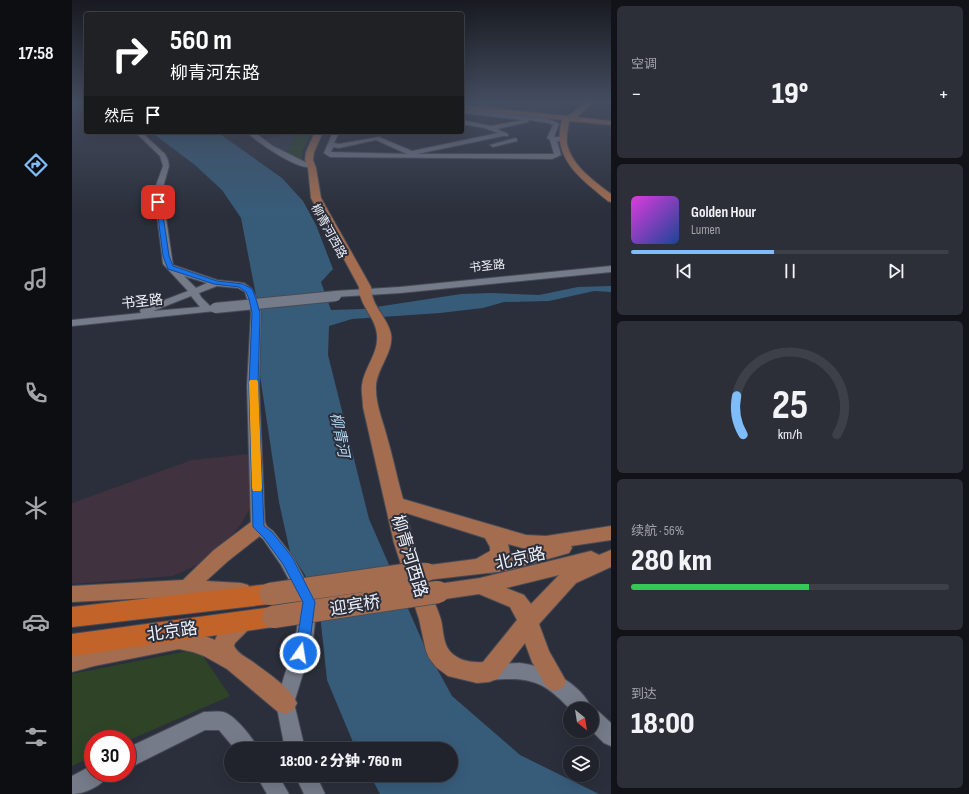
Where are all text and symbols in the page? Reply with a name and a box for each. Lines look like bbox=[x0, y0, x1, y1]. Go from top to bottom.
text: 560 m bbox=[170, 24, 232, 57]
icon: right bbox=[104, 28, 156, 80]
text: 17:58 bbox=[18, 43, 54, 64]
text: 空调 bbox=[631, 56, 657, 72]
text: 柳青河东路 bbox=[170, 63, 260, 84]
text: 19° bbox=[772, 76, 808, 112]
text: − bbox=[631, 81, 642, 108]
text: + bbox=[938, 81, 949, 108]
icon: arrive bbox=[142, 104, 164, 126]
text: 然后 bbox=[104, 107, 134, 126]
icon: directions bbox=[22, 151, 50, 179]
pin bbox=[141, 185, 175, 219]
icon: arrive bbox=[147, 191, 169, 213]
street label: 柳青河西路 bbox=[307, 201, 350, 261]
text: Golden Hour bbox=[691, 203, 756, 222]
text: Lumen bbox=[691, 222, 720, 238]
street label: 书圣路 bbox=[468, 257, 506, 276]
icon: previous bbox=[673, 260, 695, 282]
icon: pause bbox=[779, 260, 801, 282]
icon: next bbox=[885, 260, 907, 282]
icon: music bbox=[22, 265, 50, 293]
street label: 书圣路 bbox=[120, 291, 164, 312]
icon: phone bbox=[22, 379, 50, 407]
text: 25 bbox=[772, 381, 808, 430]
water label: 柳青河 bbox=[326, 411, 354, 462]
text: km/h bbox=[778, 426, 802, 443]
icon: climate bbox=[22, 494, 50, 522]
street label: 柳青河西路 bbox=[387, 513, 431, 600]
text: 续航 · 56% bbox=[631, 523, 684, 539]
street label: 北京路 bbox=[493, 543, 547, 574]
text: 280 km bbox=[631, 543, 712, 579]
street label: 迎宾桥 bbox=[328, 592, 382, 620]
icon: car bbox=[22, 608, 50, 636]
street label: 北京路 bbox=[145, 619, 199, 645]
position arrow bbox=[279, 632, 321, 674]
text: 到达 bbox=[631, 686, 657, 702]
north arrow bbox=[563, 702, 599, 738]
map controls bbox=[563, 702, 599, 782]
text: 18:00 bbox=[631, 706, 695, 742]
icon: filters bbox=[22, 723, 50, 751]
speed limit sign: 30 bbox=[84, 730, 136, 782]
button: layers bbox=[563, 746, 599, 782]
text: 18:00 · 2 分钟 · 760 m bbox=[280, 752, 402, 771]

